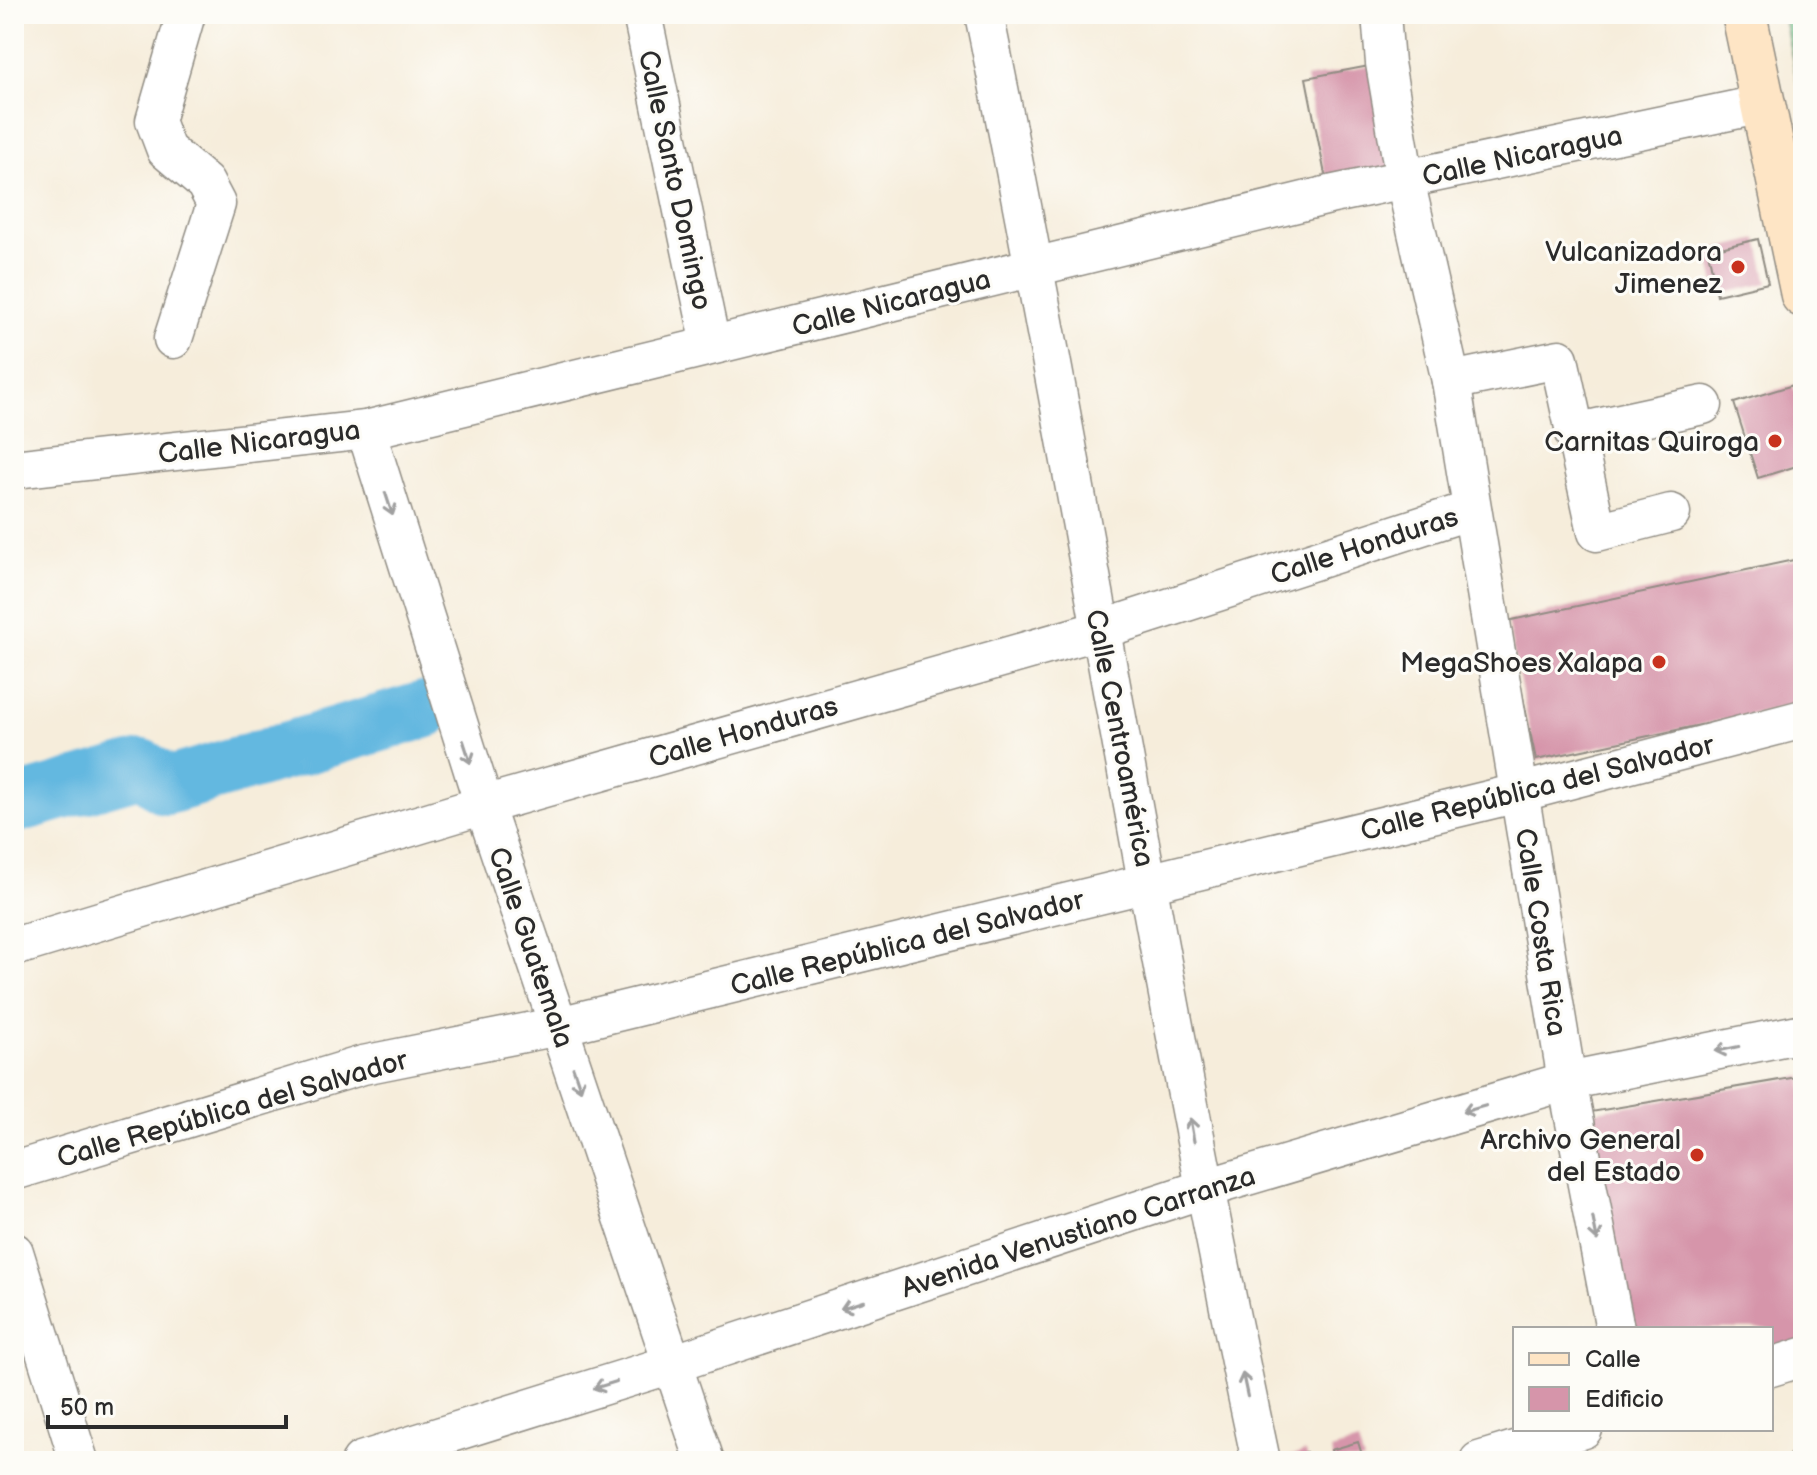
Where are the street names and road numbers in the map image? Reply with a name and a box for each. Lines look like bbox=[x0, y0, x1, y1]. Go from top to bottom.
street label: Calle Santo Domingo bbox=[631, 47, 718, 313]
street label: Calle Nicaragua bbox=[1419, 119, 1625, 194]
street label: Calle Nicaragua bbox=[789, 263, 994, 344]
street label: Calle Nicaragua bbox=[156, 414, 362, 471]
street label: Calle Honduras bbox=[1267, 501, 1463, 592]
street label: Calle Centroamérica bbox=[1078, 607, 1161, 870]
street label: Calle Honduras bbox=[645, 690, 842, 775]
street label: Calle República del Salvador bbox=[1357, 728, 1718, 848]
street label: Calle Costa Rica bbox=[1508, 826, 1573, 1039]
street label: Calle Guatemala bbox=[481, 843, 580, 1052]
street label: Calle República del Salvador bbox=[727, 883, 1088, 1003]
street label: Calle República del Salvador bbox=[53, 1043, 412, 1175]
street label: Avenida Venustiano Carranza bbox=[897, 1160, 1260, 1305]

